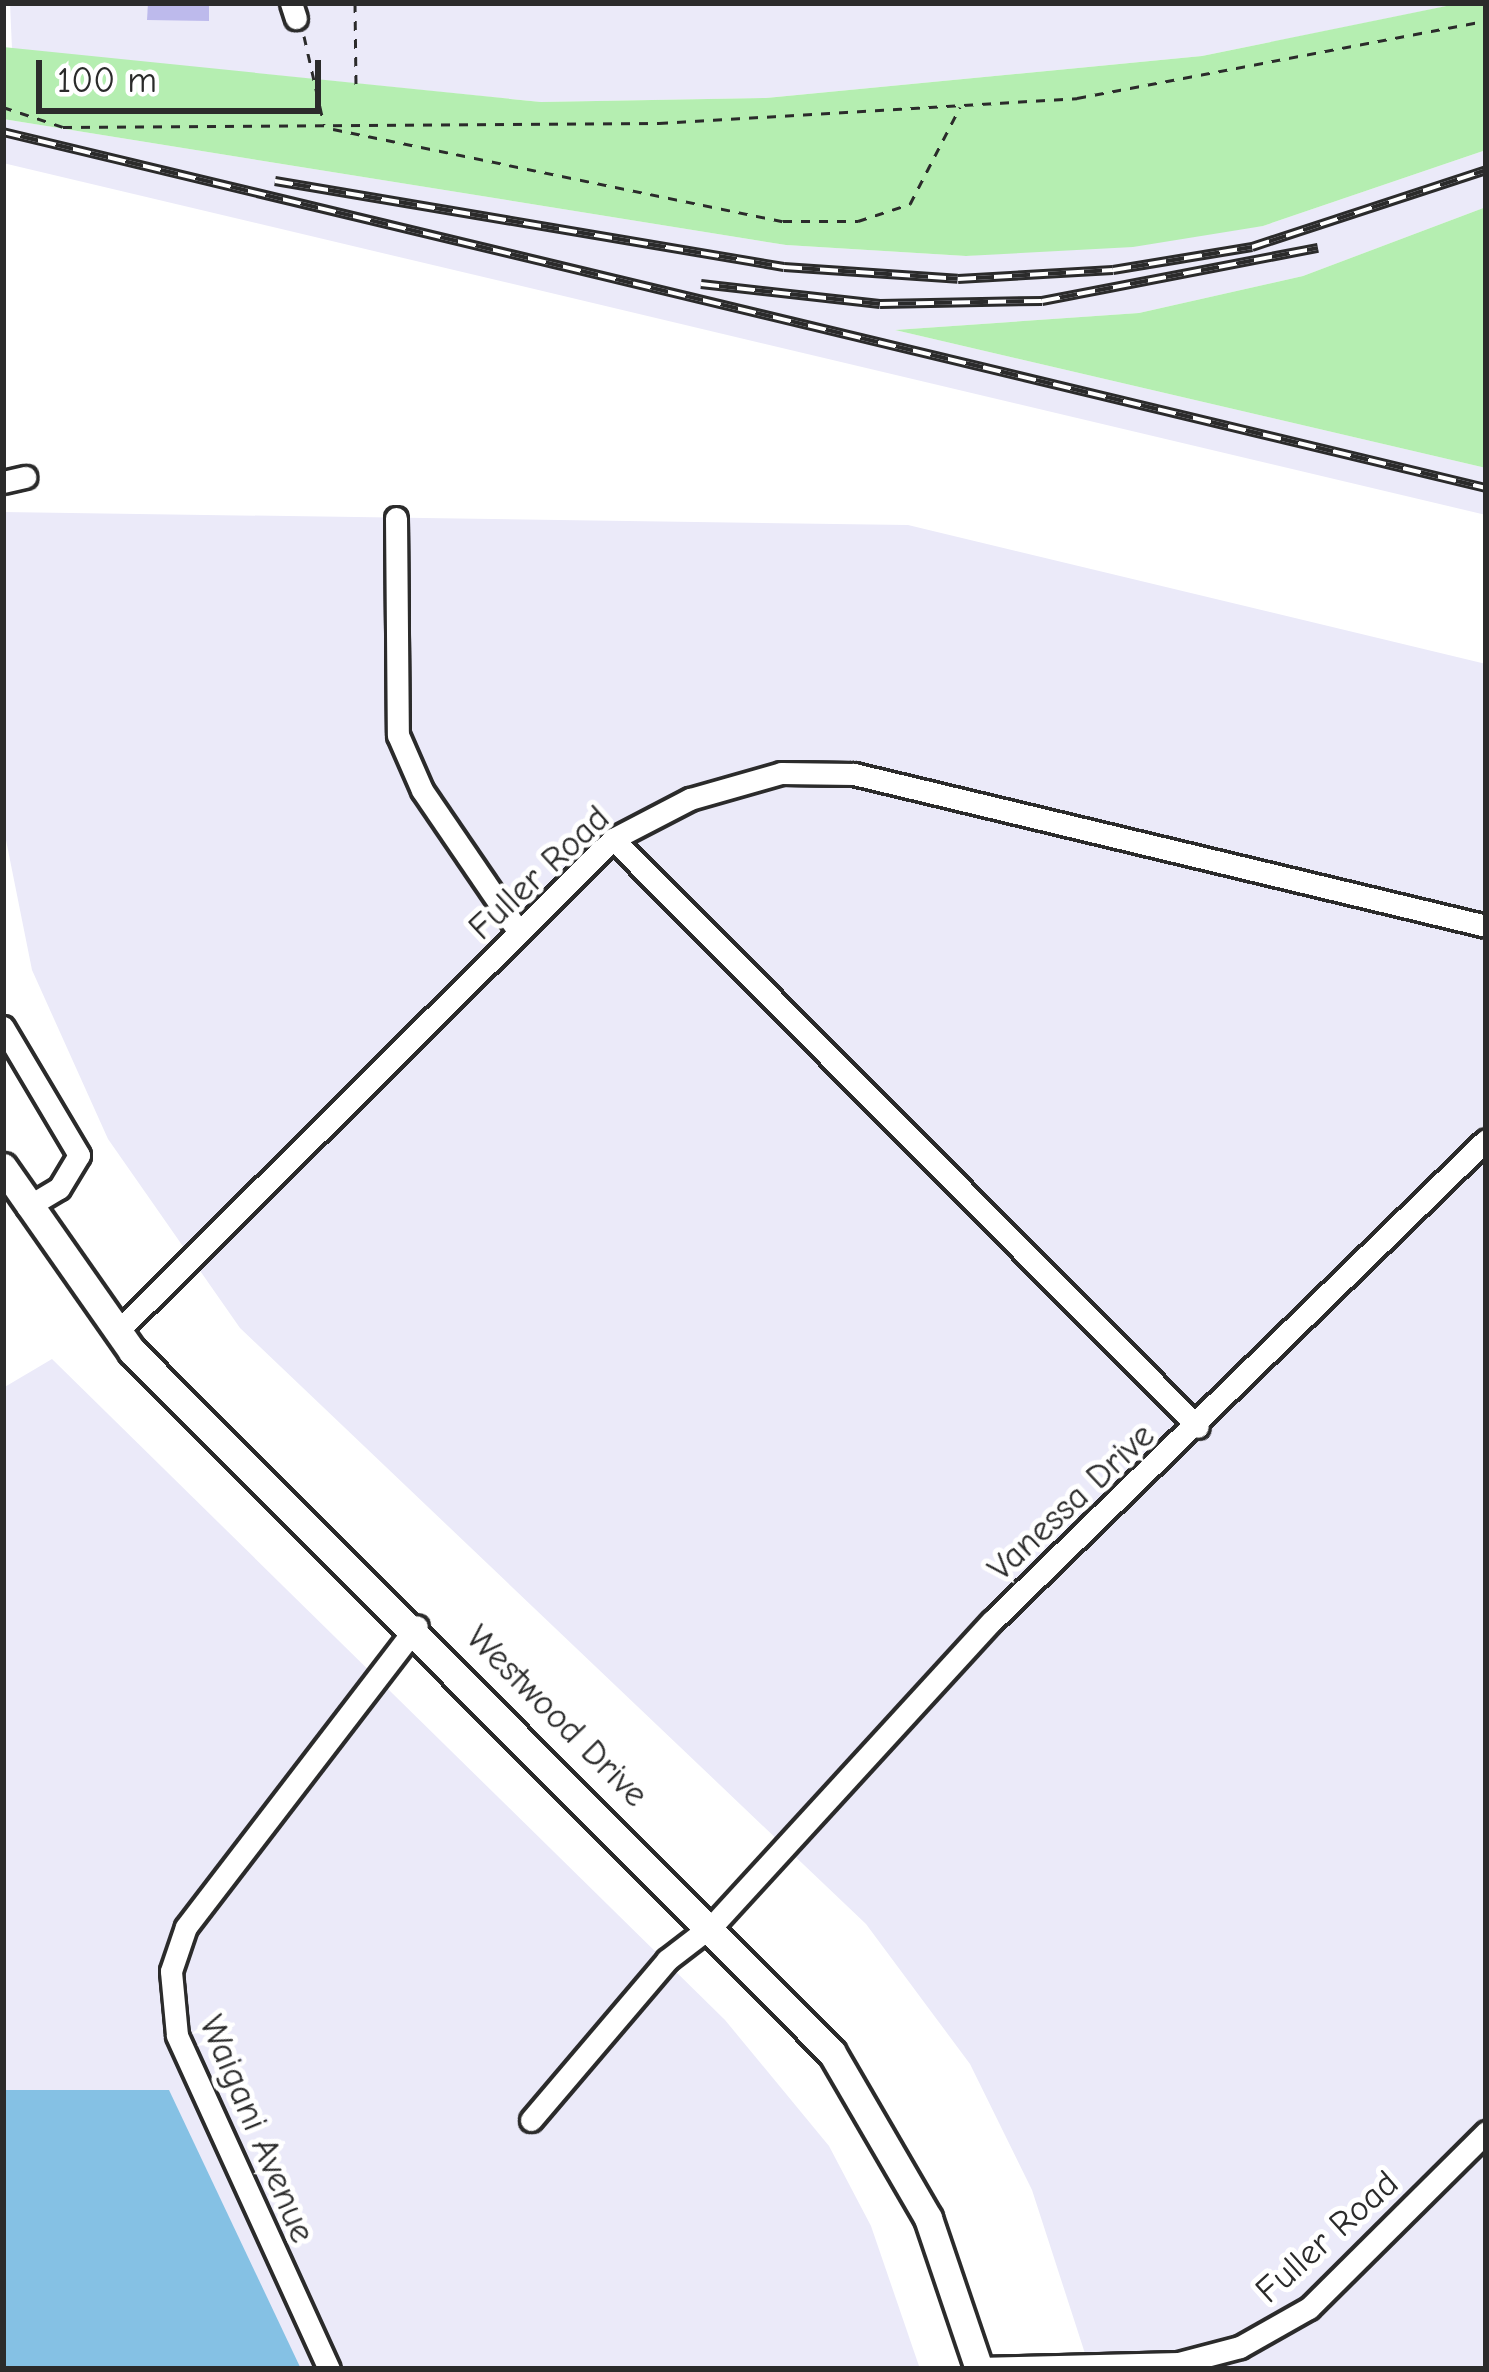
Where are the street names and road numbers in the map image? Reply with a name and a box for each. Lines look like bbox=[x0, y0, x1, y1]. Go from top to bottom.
street label: Fuller Road bbox=[460, 797, 618, 949]
street label: Vanessa Drive bbox=[979, 1414, 1163, 1590]
street label: Westwood Drive bbox=[457, 1616, 657, 1816]
street label: Waigani Avenue bbox=[190, 2009, 324, 2249]
street label: Fuller Road bbox=[1247, 2162, 1407, 2312]

